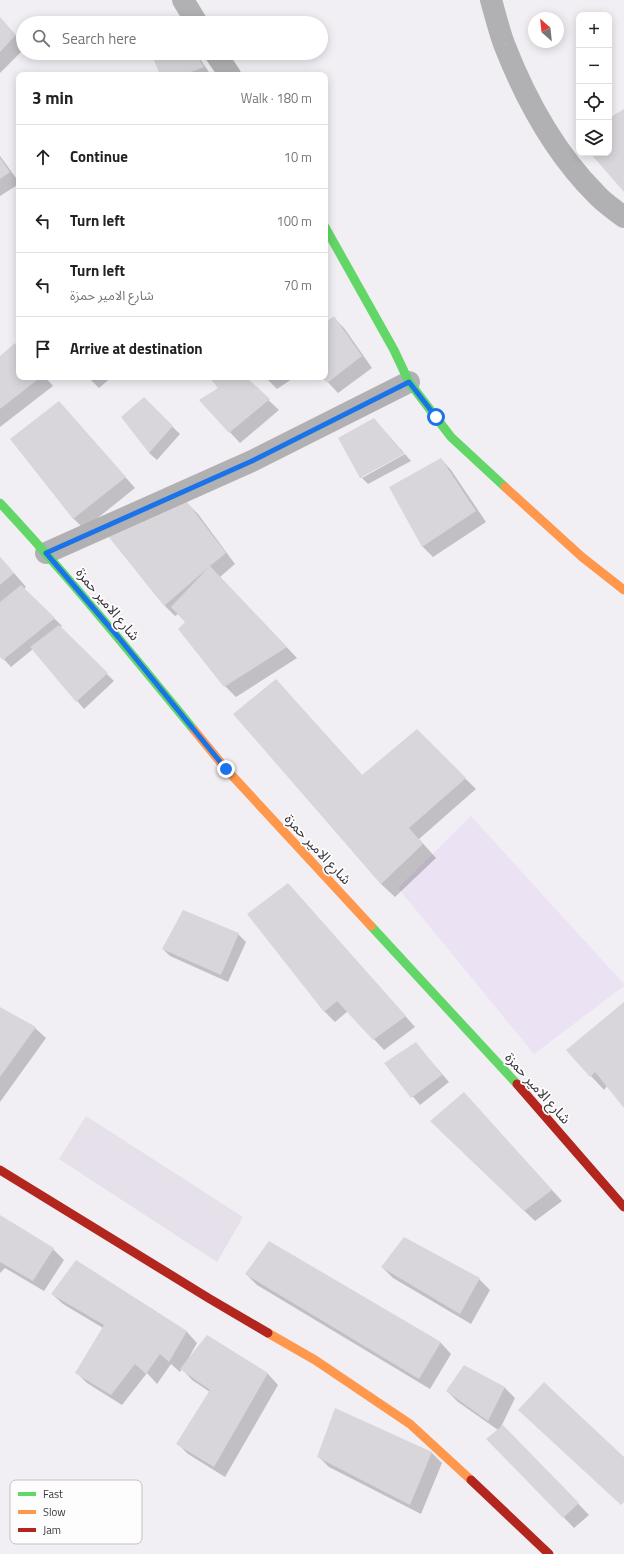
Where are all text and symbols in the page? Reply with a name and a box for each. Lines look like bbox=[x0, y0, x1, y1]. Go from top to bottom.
north arrow bbox=[528, 12, 564, 48]
map controls bbox=[576, 12, 612, 156]
button: + bbox=[576, 12, 612, 48]
search box bbox=[16, 16, 328, 60]
icon: search bbox=[30, 27, 52, 49]
text: Search here bbox=[62, 27, 136, 50]
button: − bbox=[576, 48, 612, 84]
button: locate bbox=[576, 84, 612, 120]
text: 3 min bbox=[32, 85, 73, 111]
text: Walk · 180 m bbox=[241, 88, 312, 108]
button: layers bbox=[576, 120, 612, 156]
text: Continue bbox=[70, 145, 128, 168]
icon: ahead bbox=[32, 146, 54, 168]
text: 10 m bbox=[284, 147, 312, 167]
text: Turn left bbox=[70, 209, 125, 232]
icon: left bbox=[32, 210, 54, 232]
text: 100 m bbox=[276, 211, 312, 231]
text: Turn left bbox=[70, 259, 125, 282]
icon: left bbox=[32, 274, 54, 296]
text: 70 m bbox=[284, 275, 312, 295]
text: شارع الامير حمزة bbox=[70, 285, 154, 305]
text: Arrive at destination bbox=[70, 337, 203, 360]
icon: arrive bbox=[32, 338, 54, 360]
route start bbox=[427, 408, 445, 426]
street label: شارع الامير حمزة bbox=[71, 562, 145, 646]
route end bbox=[217, 760, 235, 778]
street label: شارع الامير حمزة bbox=[279, 809, 357, 889]
street label: شارع الامير حمزة bbox=[500, 1047, 576, 1129]
legend bbox=[10, 1480, 142, 1544]
text: Fast bbox=[43, 1486, 63, 1502]
text: Slow bbox=[43, 1504, 66, 1520]
text: Jam bbox=[43, 1522, 61, 1538]

